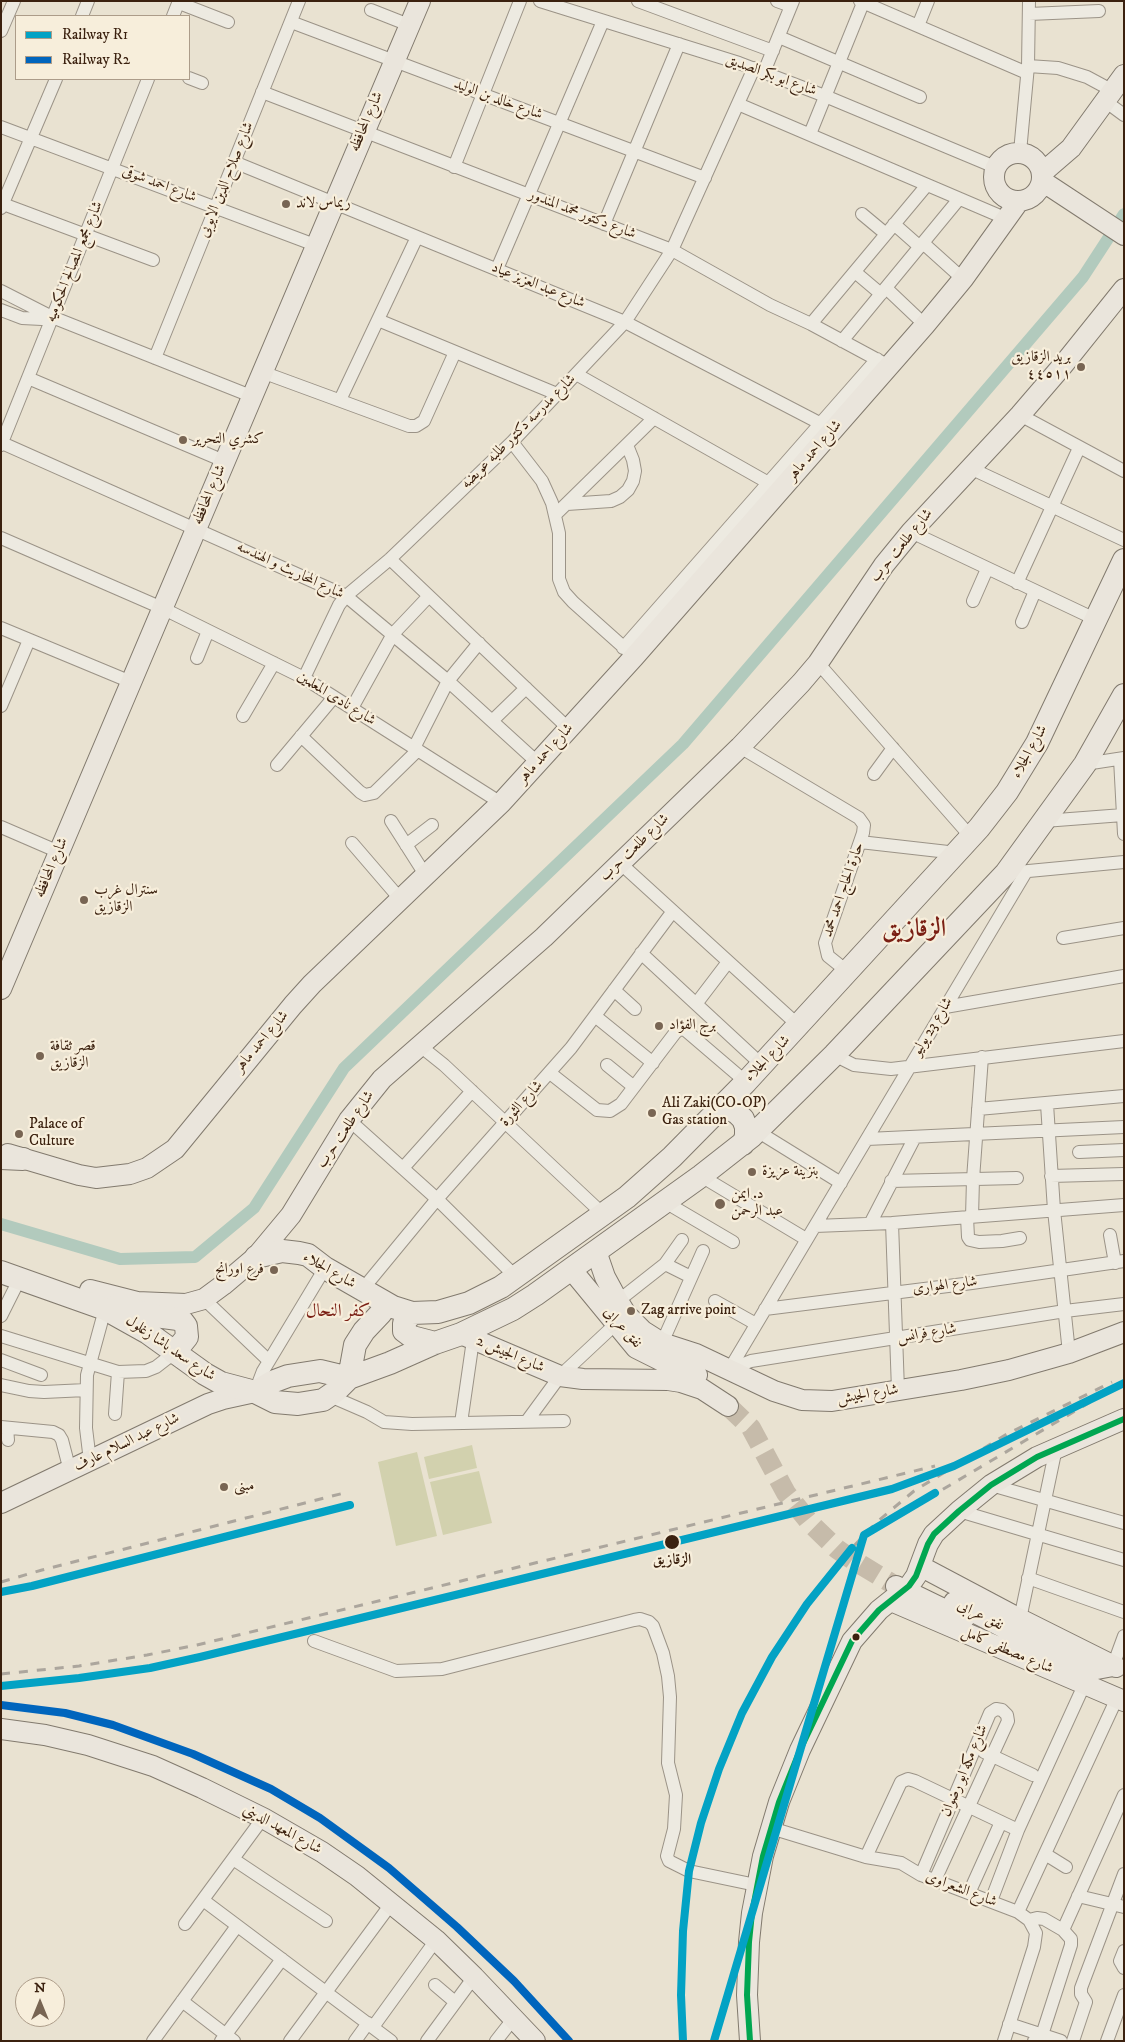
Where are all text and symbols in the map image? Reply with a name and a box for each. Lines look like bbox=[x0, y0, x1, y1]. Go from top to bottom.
legend bbox=[15, 15, 190, 80]
text: Railway R1 bbox=[62, 25, 128, 44]
text: Railway R2 bbox=[62, 50, 130, 69]
street label: شارع ابو بكر الصديق bbox=[723, 51, 819, 101]
street label: شارع خالد بن الوليد bbox=[451, 76, 545, 124]
street label: شارع المحافظه bbox=[346, 89, 388, 155]
street label: شارع صلاح الدين الايوبى bbox=[196, 120, 258, 240]
street label: شارع احمد شوقى bbox=[119, 163, 199, 207]
street label: شارع دكتور محمد المندور bbox=[526, 186, 638, 244]
place label: ريماس لاند bbox=[296, 195, 351, 213]
marker: ريماس لاند bbox=[280, 198, 292, 210]
street label: شارع مجمع المصالح الحكوميه bbox=[42, 199, 108, 325]
street label: شارع عبد العزيز عياد bbox=[489, 259, 587, 313]
place label: بريد الزقازيق ٤٤٥١١ bbox=[1011, 349, 1071, 384]
marker: بريد الزقازيق ٤٤٥١١ bbox=[1075, 361, 1087, 373]
street label: شارع مدرسه دكتور طلبه عويضه bbox=[458, 371, 580, 493]
street label: شارع احمد ماهر bbox=[784, 417, 846, 485]
place label: كشري التحرير bbox=[193, 431, 264, 449]
marker: كشري التحرير bbox=[177, 434, 189, 446]
street label: شارع المحافظه bbox=[189, 462, 231, 528]
street label: شارع طلعت حرب bbox=[867, 505, 937, 587]
street label: شارع المحاريث و الهندسه bbox=[234, 538, 346, 604]
street label: شارع نادى المعلمين bbox=[293, 668, 379, 730]
street label: شارع احمد ماهر bbox=[514, 720, 578, 788]
street label: شارع الجلاء bbox=[1008, 722, 1052, 782]
street label: شارع طلعت حرب bbox=[596, 810, 674, 886]
street label: شارع المحافظه bbox=[31, 835, 73, 901]
street label: حارة الحاج احمد محمد bbox=[819, 840, 869, 940]
place label: سنترال غرب الزقازيق bbox=[94, 882, 158, 917]
marker: سنترال غرب الزقازيق bbox=[78, 894, 90, 906]
district label: الزقازيق bbox=[882, 916, 946, 946]
street label: شارع 23 يوليو bbox=[909, 995, 957, 1059]
street label: شارع احمد ماهر bbox=[231, 1008, 293, 1076]
place label: برج الفؤاد bbox=[669, 1017, 716, 1035]
marker: برج الفؤاد bbox=[653, 1020, 665, 1032]
street label: شارع الجلاء bbox=[741, 1032, 795, 1086]
place label: قصر ثقافة الزقازيق bbox=[50, 1038, 96, 1073]
marker: قصر ثقافة الزقازيق bbox=[34, 1050, 46, 1062]
street label: شارع الثورة bbox=[497, 1077, 547, 1131]
street label: شارع طلعت حرب bbox=[313, 1088, 379, 1172]
place label: Ali Zaki(CO-OP) Gas station bbox=[662, 1095, 766, 1130]
marker: Ali Zaki(CO-OP) Gas station bbox=[646, 1107, 658, 1119]
place label: Palace of Culture bbox=[29, 1116, 83, 1151]
marker: Palace of Culture bbox=[13, 1128, 25, 1140]
place label: بنزينة عزيزة bbox=[762, 1163, 818, 1181]
marker: بنزينة عزيزة bbox=[746, 1166, 758, 1178]
place label: د. ايمن عبد الرحمن bbox=[731, 1186, 783, 1221]
marker: د. ايمن عبد الرحمن bbox=[713, 1197, 727, 1211]
street label: شارع الجلاء bbox=[299, 1249, 359, 1293]
place label: فرع اورانج bbox=[215, 1261, 264, 1279]
marker: فرع اورانج bbox=[268, 1264, 280, 1276]
street label: شارع الهوارى bbox=[911, 1273, 979, 1299]
district label: كفر النحال bbox=[306, 1301, 370, 1323]
place label: Zag arrive point bbox=[641, 1302, 736, 1320]
street label: نفق عرابى bbox=[599, 1304, 645, 1352]
marker: Zag arrive point bbox=[625, 1305, 637, 1317]
street label: شارع سعد باشا زغلول bbox=[122, 1312, 218, 1386]
street label: شارع فرانس bbox=[896, 1320, 958, 1348]
street label: شارع الجيش 2 bbox=[473, 1333, 547, 1377]
street label: شارع الجيش bbox=[836, 1381, 900, 1409]
street label: شارع عبد السلام عارف bbox=[71, 1410, 183, 1476]
place label: مبنى bbox=[234, 1478, 254, 1496]
marker: مبنى bbox=[218, 1481, 230, 1493]
marker: الزقازيق bbox=[663, 1533, 681, 1551]
place label: الزقازيق bbox=[653, 1552, 691, 1570]
street label: نفق عرابى bbox=[954, 1597, 1006, 1635]
street label: شارع مصطفى كامل bbox=[958, 1624, 1056, 1678]
unlabelled marker bbox=[851, 1632, 861, 1642]
street label: شارع مكه ابو رضوان bbox=[938, 1722, 992, 1820]
street label: شارع المعهد الديني bbox=[239, 1801, 325, 1859]
street label: شارع الشعراوى bbox=[923, 1868, 999, 1912]
north arrow bbox=[15, 1977, 65, 2027]
text: N bbox=[34, 1979, 46, 1997]

